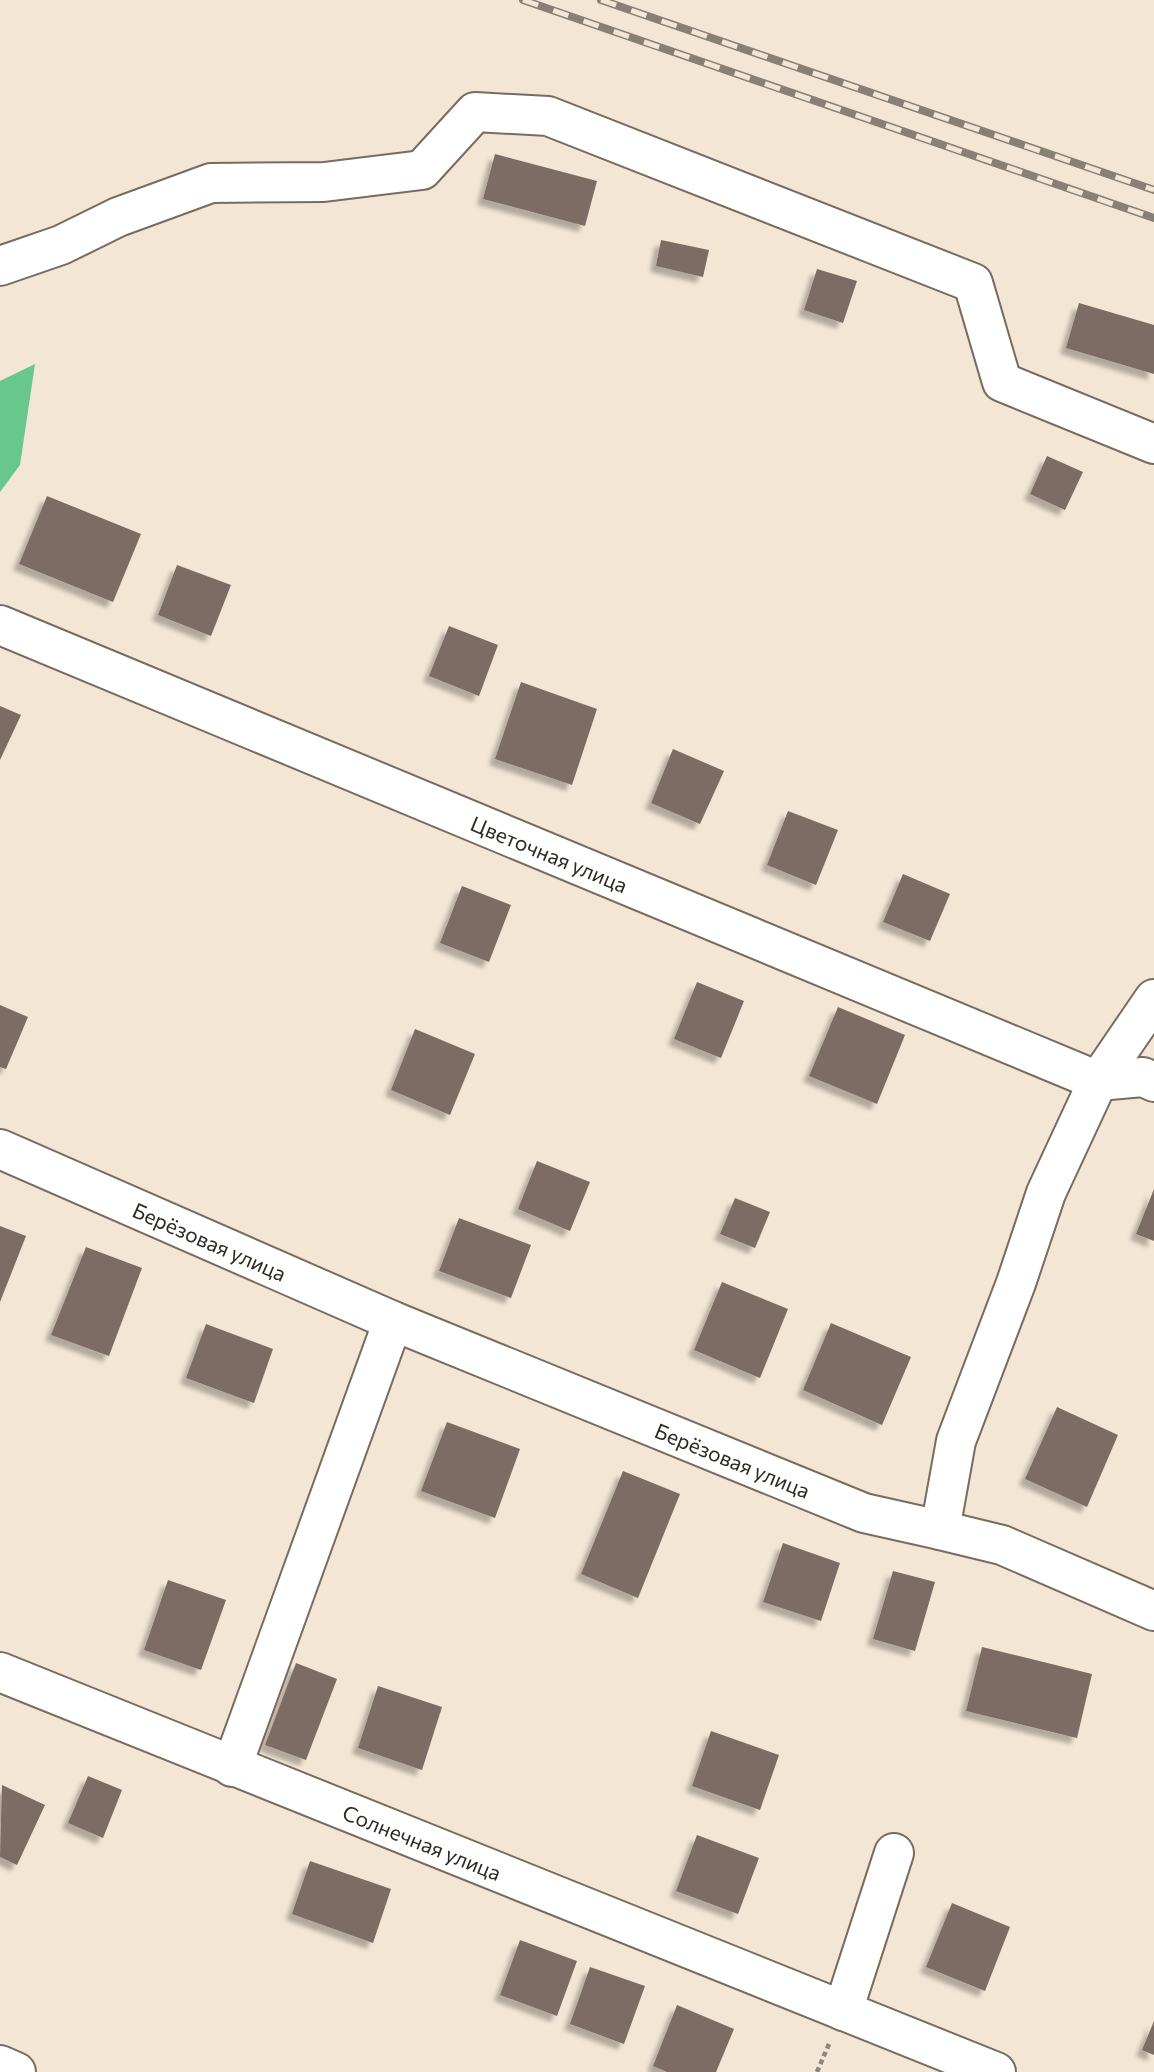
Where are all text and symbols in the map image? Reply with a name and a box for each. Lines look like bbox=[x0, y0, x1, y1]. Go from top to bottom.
street label: Цветочная улица bbox=[468, 810, 631, 897]
street label: Берёзовая улица bbox=[129, 1196, 290, 1285]
street label: Берёзовая улица bbox=[652, 1417, 814, 1502]
street label: Солнечная улица bbox=[339, 1799, 505, 1885]

